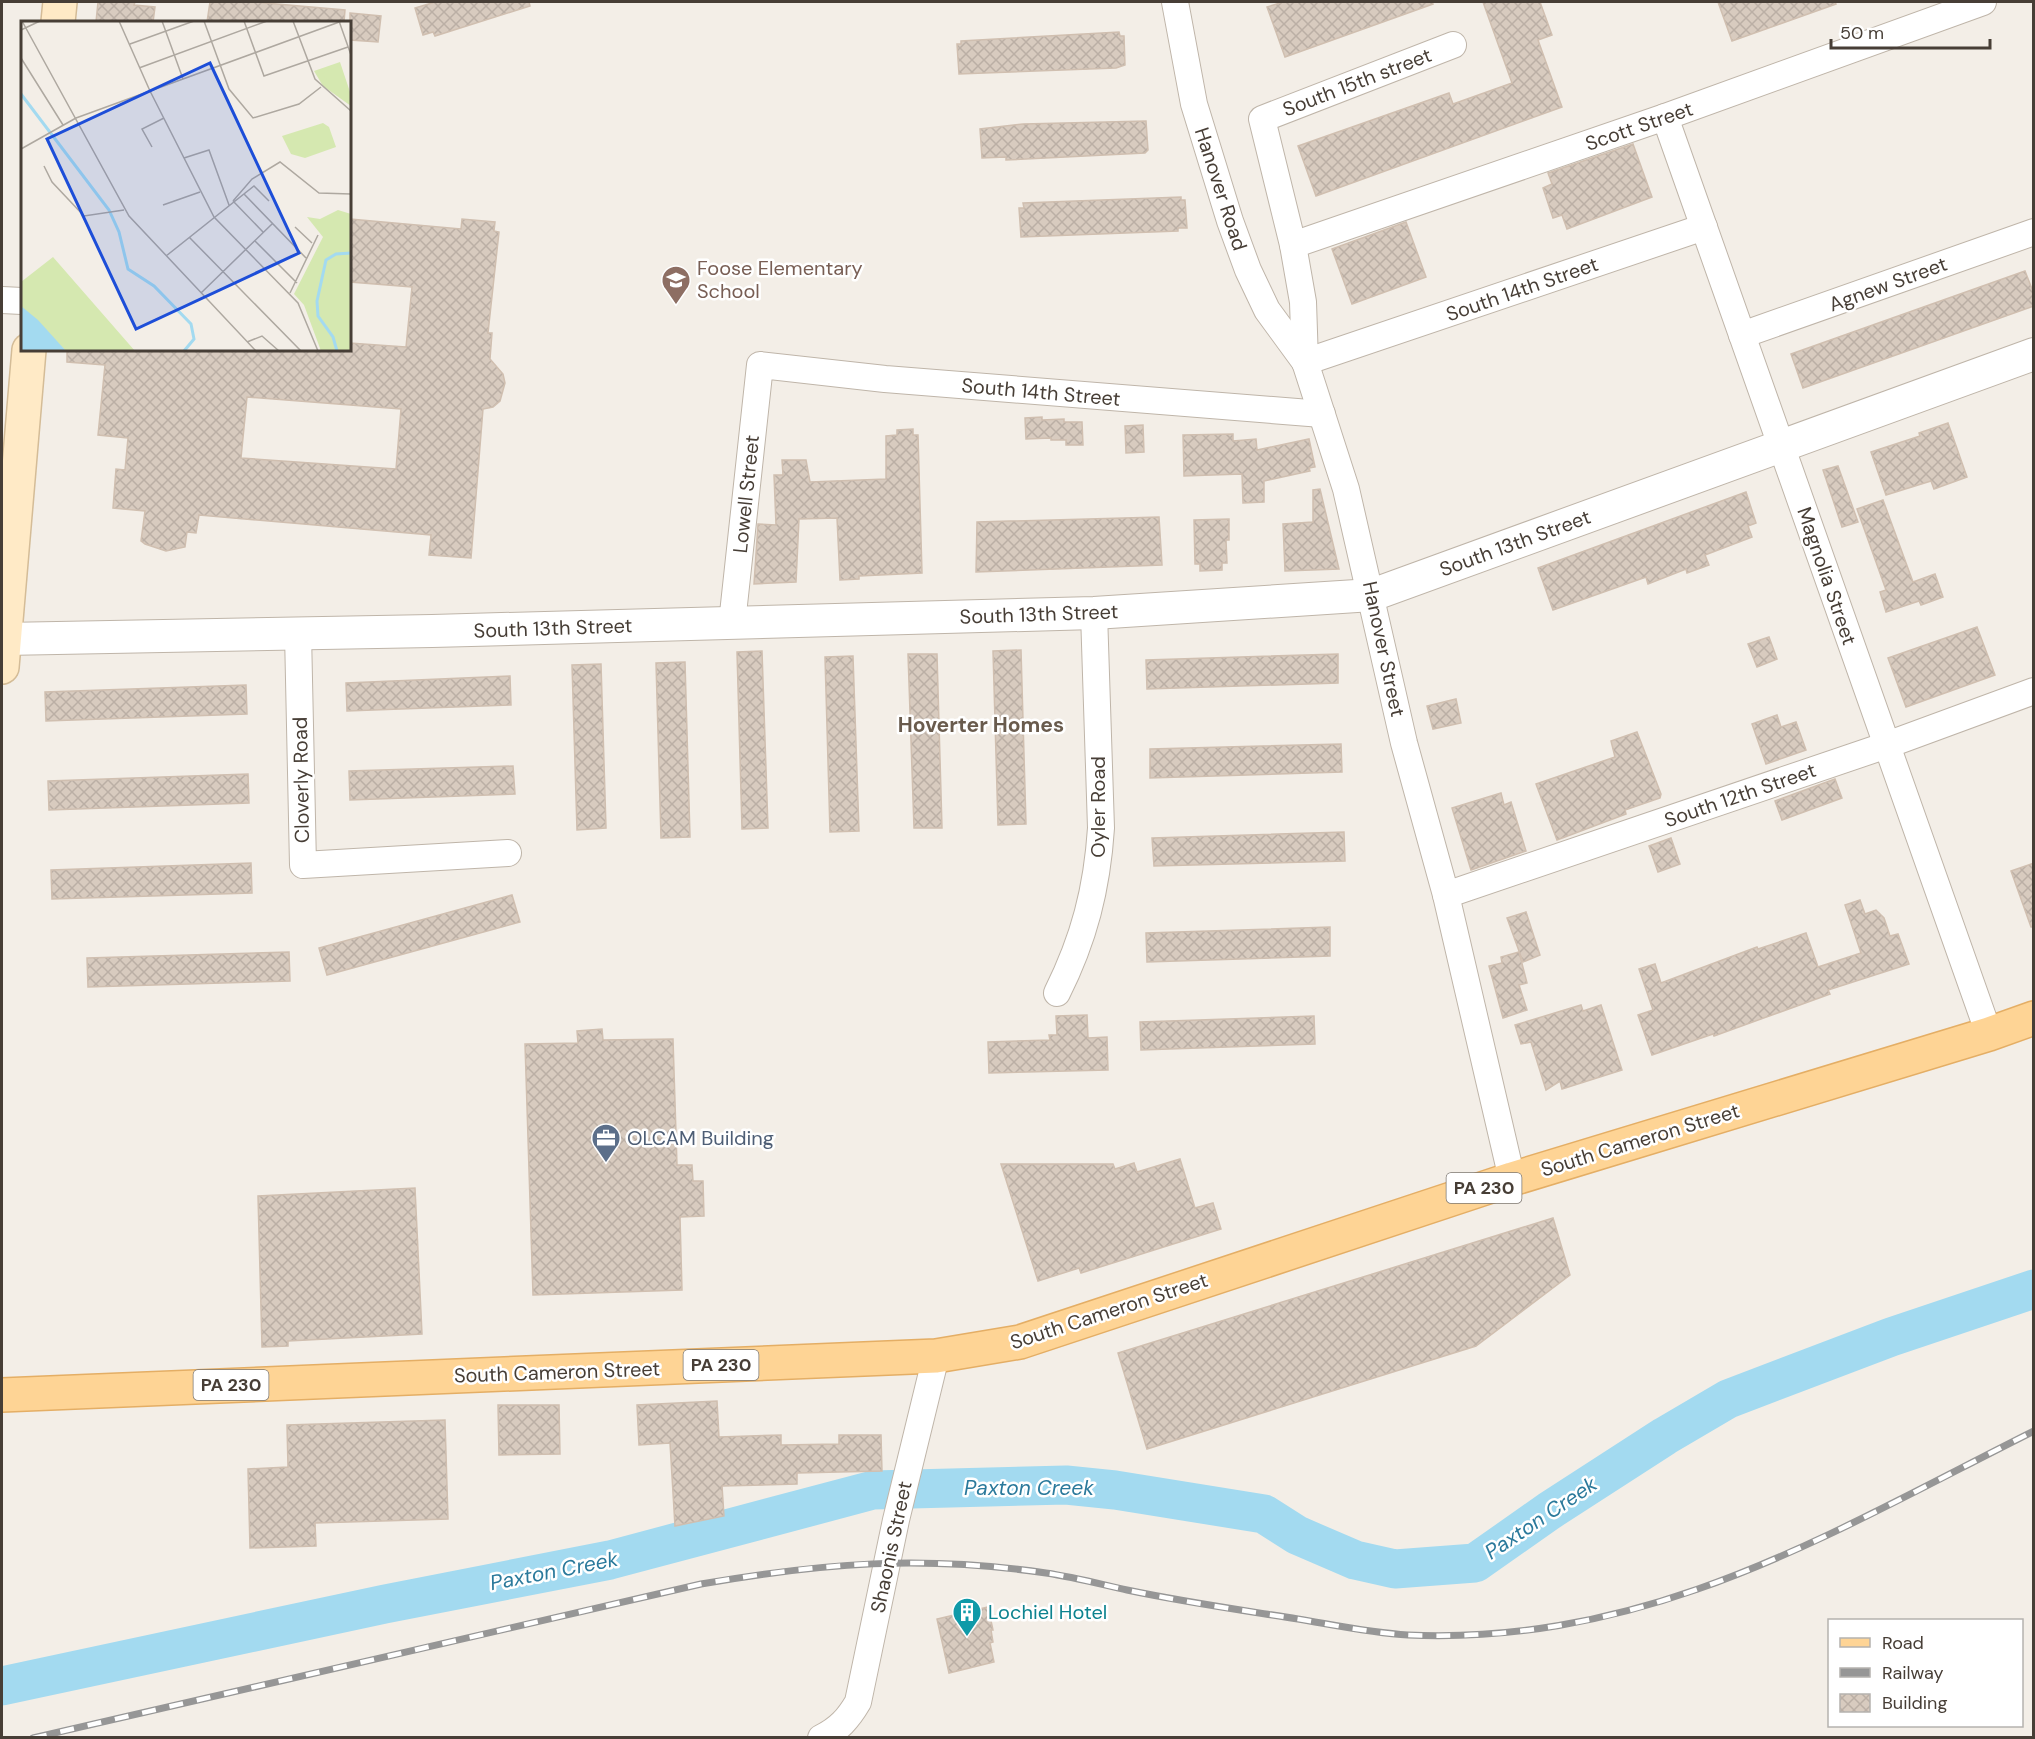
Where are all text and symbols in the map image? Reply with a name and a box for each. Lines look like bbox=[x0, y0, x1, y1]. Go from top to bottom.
scale bar bbox=[1831, 12, 1990, 50]
inset map bbox=[21, 21, 351, 351]
text: 50 m bbox=[1840, 21, 1884, 45]
street label: South 15th street bbox=[1279, 42, 1435, 122]
street label: Scott Street bbox=[1582, 95, 1696, 157]
street label: Hanover Road bbox=[1189, 124, 1253, 254]
street label: South 14th Street bbox=[1442, 251, 1602, 327]
street label: Agnew Street bbox=[1825, 251, 1951, 317]
place label: Foose Elementary School bbox=[697, 255, 863, 304]
school or university icon: Foose Elementary School bbox=[660, 264, 692, 306]
street label: South 14th Street bbox=[961, 372, 1122, 412]
street label: Lowell Street bbox=[727, 433, 765, 554]
street label: South 13th Street bbox=[1436, 504, 1594, 582]
street label: Magnolia Street bbox=[1791, 504, 1863, 649]
street label: Hanover Street bbox=[1357, 579, 1411, 719]
street label: South 13th Street bbox=[959, 598, 1119, 630]
street label: South 13th Street bbox=[473, 612, 633, 644]
district label: Hoverter Homes bbox=[898, 711, 1064, 739]
street label: Cloverly Road bbox=[287, 717, 315, 843]
street label: Oyler Road bbox=[1085, 756, 1111, 858]
street label: South 12th Street bbox=[1661, 757, 1819, 833]
street label: South Cameron Street bbox=[1538, 1097, 1743, 1183]
office icon: OLCAM Building bbox=[590, 1122, 622, 1164]
place label: OLCAM Building bbox=[627, 1125, 774, 1151]
road number: PA 230 bbox=[1446, 1173, 1522, 1203]
street label: South Cameron Street bbox=[1007, 1267, 1211, 1355]
road number: PA 230 bbox=[684, 1350, 758, 1380]
street label: South Cameron Street bbox=[453, 1355, 661, 1389]
road number: PA 230 bbox=[194, 1370, 268, 1400]
water label: Paxton Creek bbox=[1479, 1470, 1603, 1566]
water label: Paxton Creek bbox=[964, 1474, 1094, 1502]
street label: Shaonis Street bbox=[864, 1479, 918, 1615]
water label: Paxton Creek bbox=[488, 1545, 621, 1597]
building icon: Lochiel Hotel bbox=[951, 1596, 983, 1638]
place label: Lochiel Hotel bbox=[988, 1599, 1107, 1625]
legend bbox=[1828, 1619, 2023, 1727]
text: Road bbox=[1882, 1631, 1924, 1655]
text: Railway bbox=[1882, 1661, 1944, 1685]
text: Building bbox=[1882, 1691, 1947, 1715]

